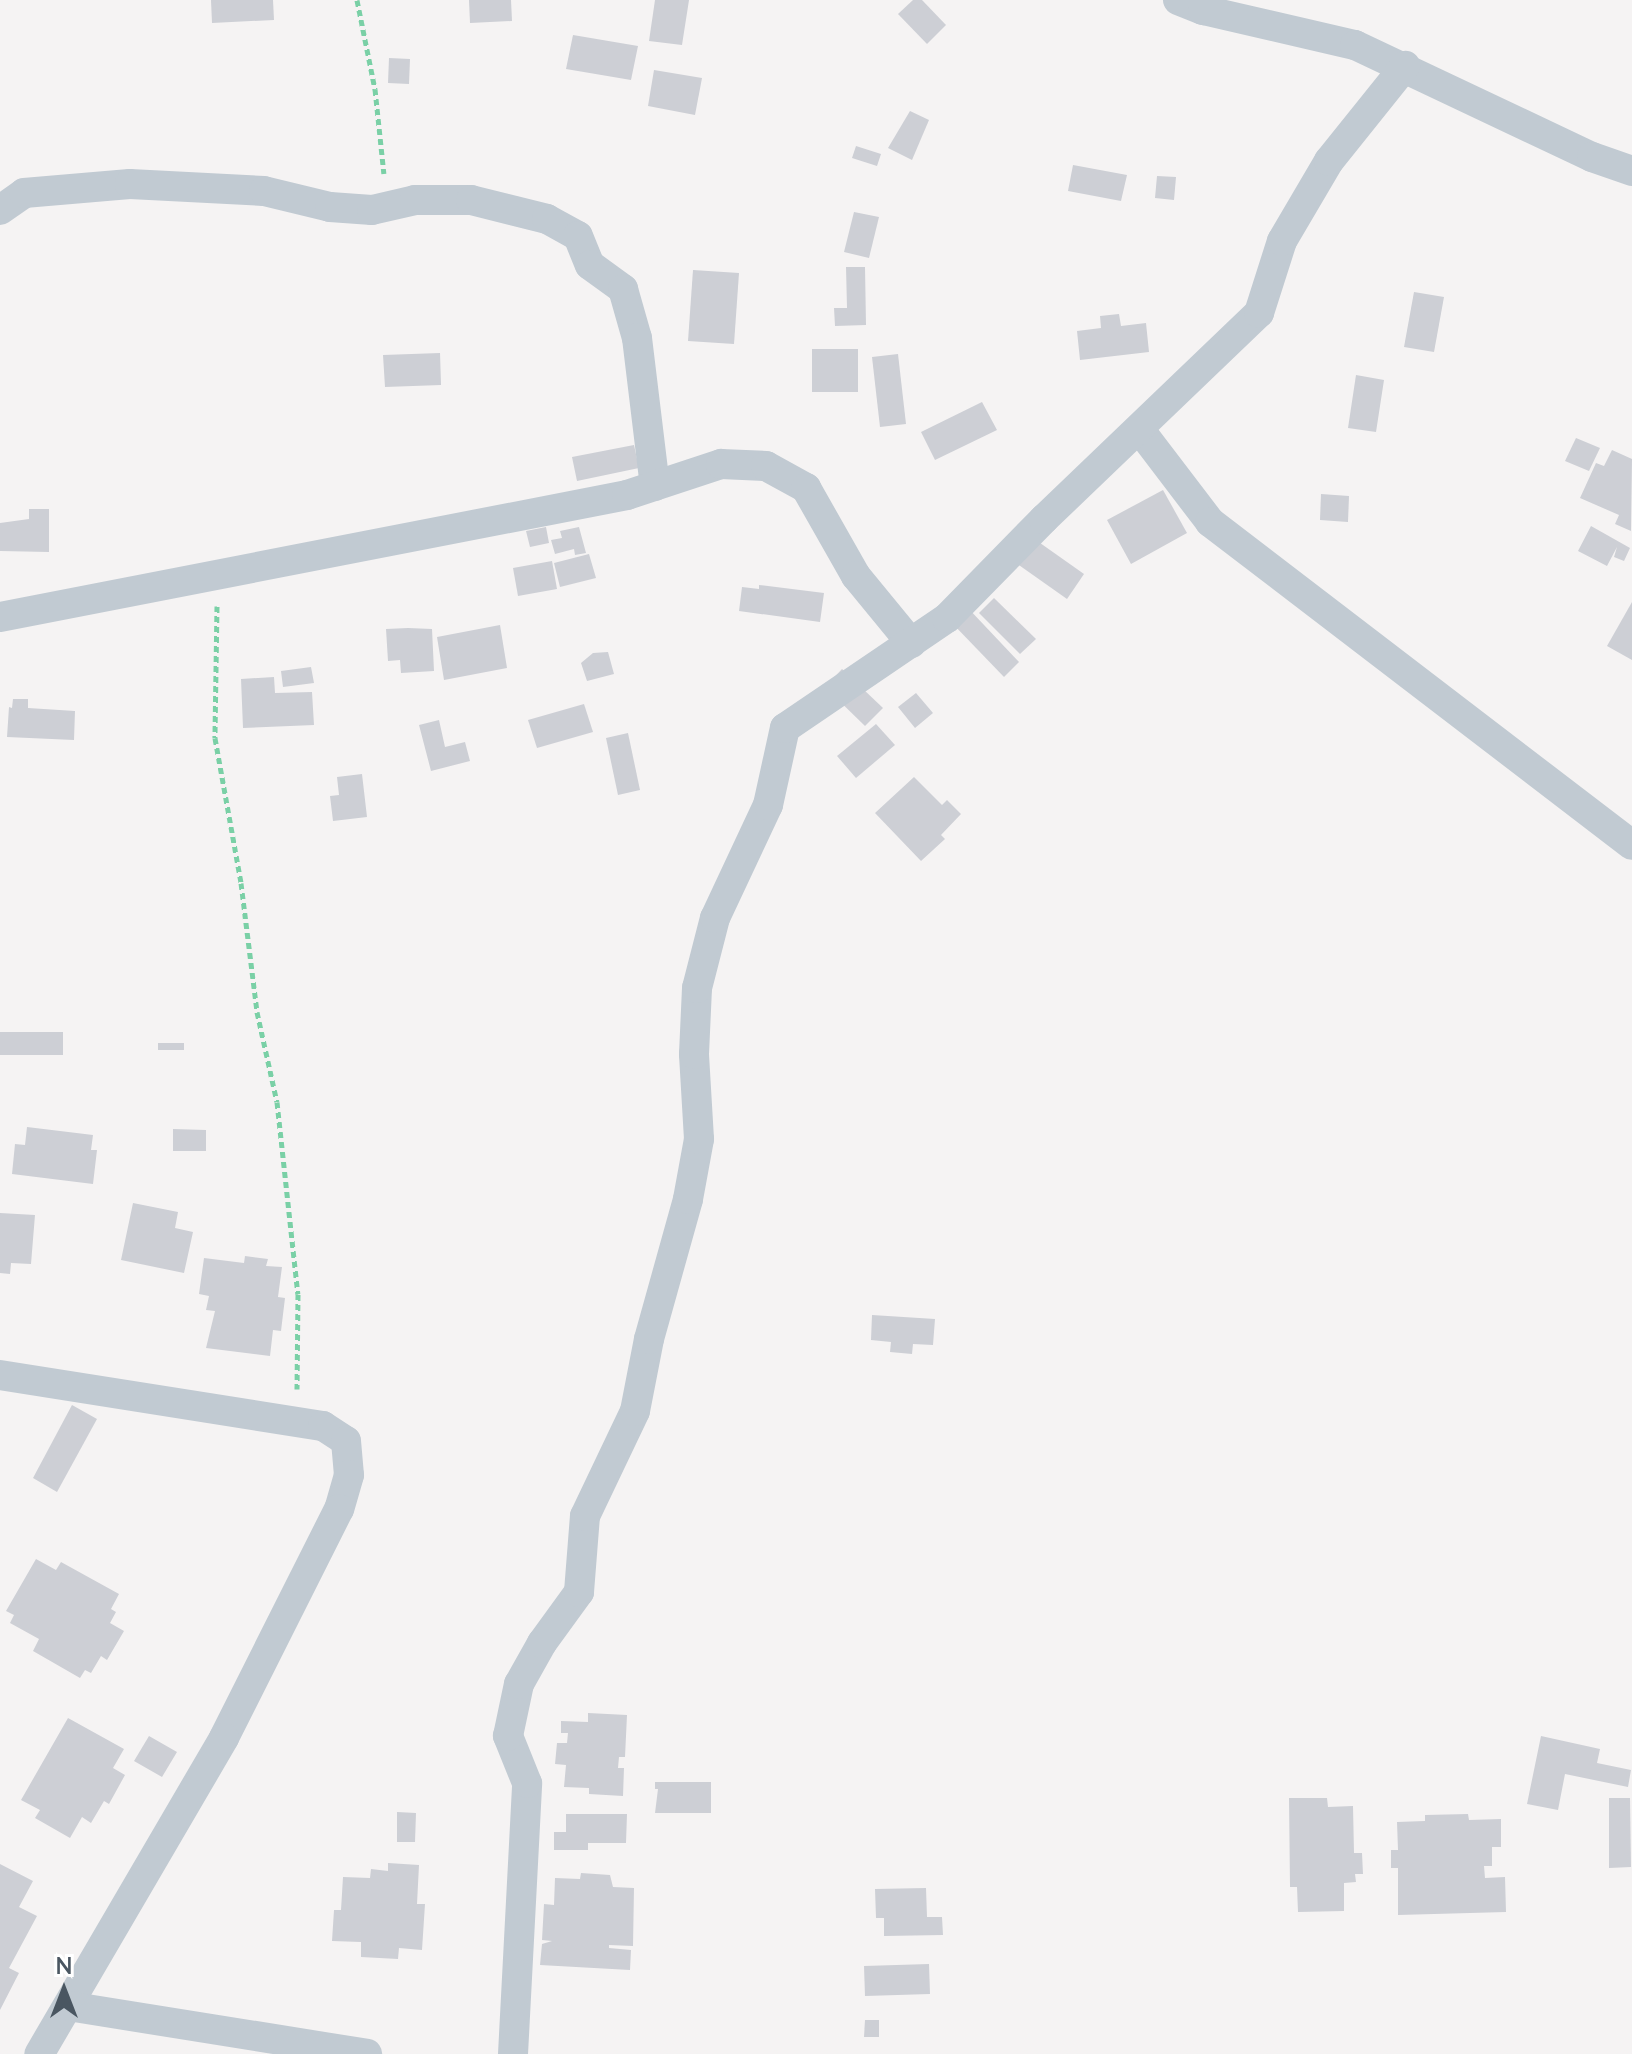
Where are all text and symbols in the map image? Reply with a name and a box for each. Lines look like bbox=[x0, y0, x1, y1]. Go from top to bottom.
north arrow bbox=[24, 1950, 104, 2030]
text: N bbox=[56, 1952, 72, 1979]

